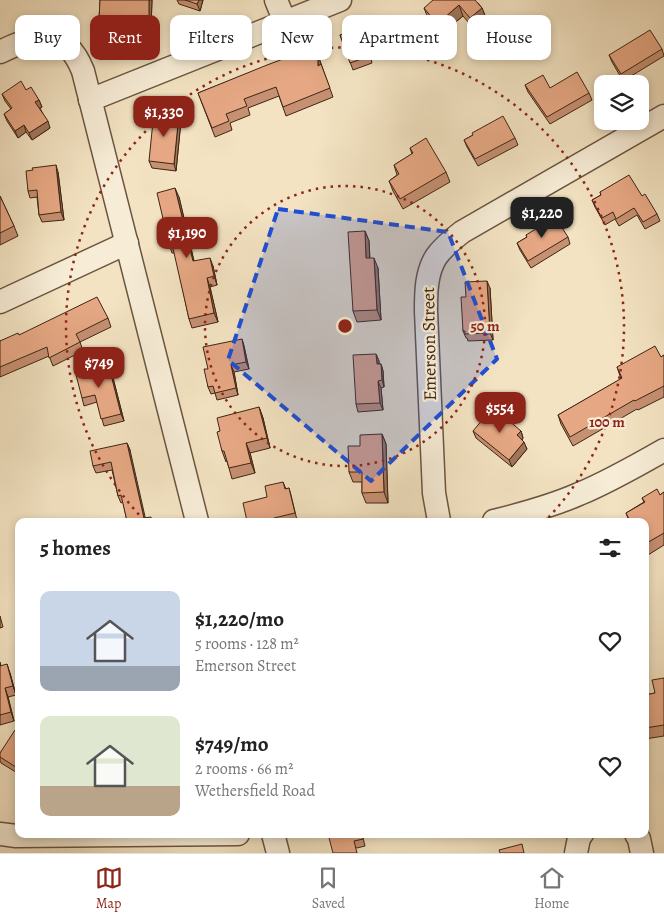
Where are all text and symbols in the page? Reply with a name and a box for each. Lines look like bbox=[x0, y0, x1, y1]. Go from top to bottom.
chip: Buy bbox=[15, 15, 80, 60]
chip: Rent bbox=[90, 15, 160, 60]
chip: Filters bbox=[170, 15, 252, 60]
chip: New bbox=[262, 15, 332, 60]
chip: Apartment bbox=[342, 15, 457, 60]
chip: House bbox=[467, 15, 551, 60]
map controls bbox=[594, 75, 649, 130]
button: layers bbox=[594, 75, 649, 130]
pin: $1,330 bbox=[123, 96, 205, 138]
text: $1,330 bbox=[144, 101, 184, 123]
pin: $1,220 bbox=[501, 196, 583, 239]
text: $1,220 bbox=[522, 202, 563, 224]
pin: $1,190 bbox=[146, 216, 228, 259]
text: $1,190 bbox=[168, 222, 206, 244]
street label: Emerson Street bbox=[416, 287, 442, 401]
text: 50 m bbox=[470, 316, 500, 336]
centre of rings bbox=[336, 317, 354, 335]
pin: $749 bbox=[69, 346, 129, 389]
text: $749 bbox=[84, 352, 114, 374]
pin: $554 bbox=[470, 392, 530, 434]
text: $554 bbox=[486, 397, 514, 419]
text: 100 m bbox=[589, 412, 625, 432]
text: 5 homes bbox=[40, 534, 111, 562]
icon: filters bbox=[596, 534, 624, 562]
text: $1,220/mo bbox=[195, 605, 284, 633]
icon: home bbox=[80, 611, 140, 671]
icon: heart bbox=[596, 627, 624, 655]
text: 5 rooms · 128 m² bbox=[195, 633, 299, 655]
text: Emerson Street bbox=[195, 655, 296, 677]
text: $749/mo bbox=[195, 730, 269, 758]
icon: home bbox=[80, 736, 140, 796]
icon: heart bbox=[596, 752, 624, 780]
text: 2 rooms · 66 m² bbox=[195, 758, 293, 780]
text: Wethersfield Road bbox=[195, 780, 315, 802]
tab: Map bbox=[95, 864, 123, 913]
tab: Saved bbox=[312, 864, 345, 913]
tab: Home bbox=[534, 864, 569, 913]

